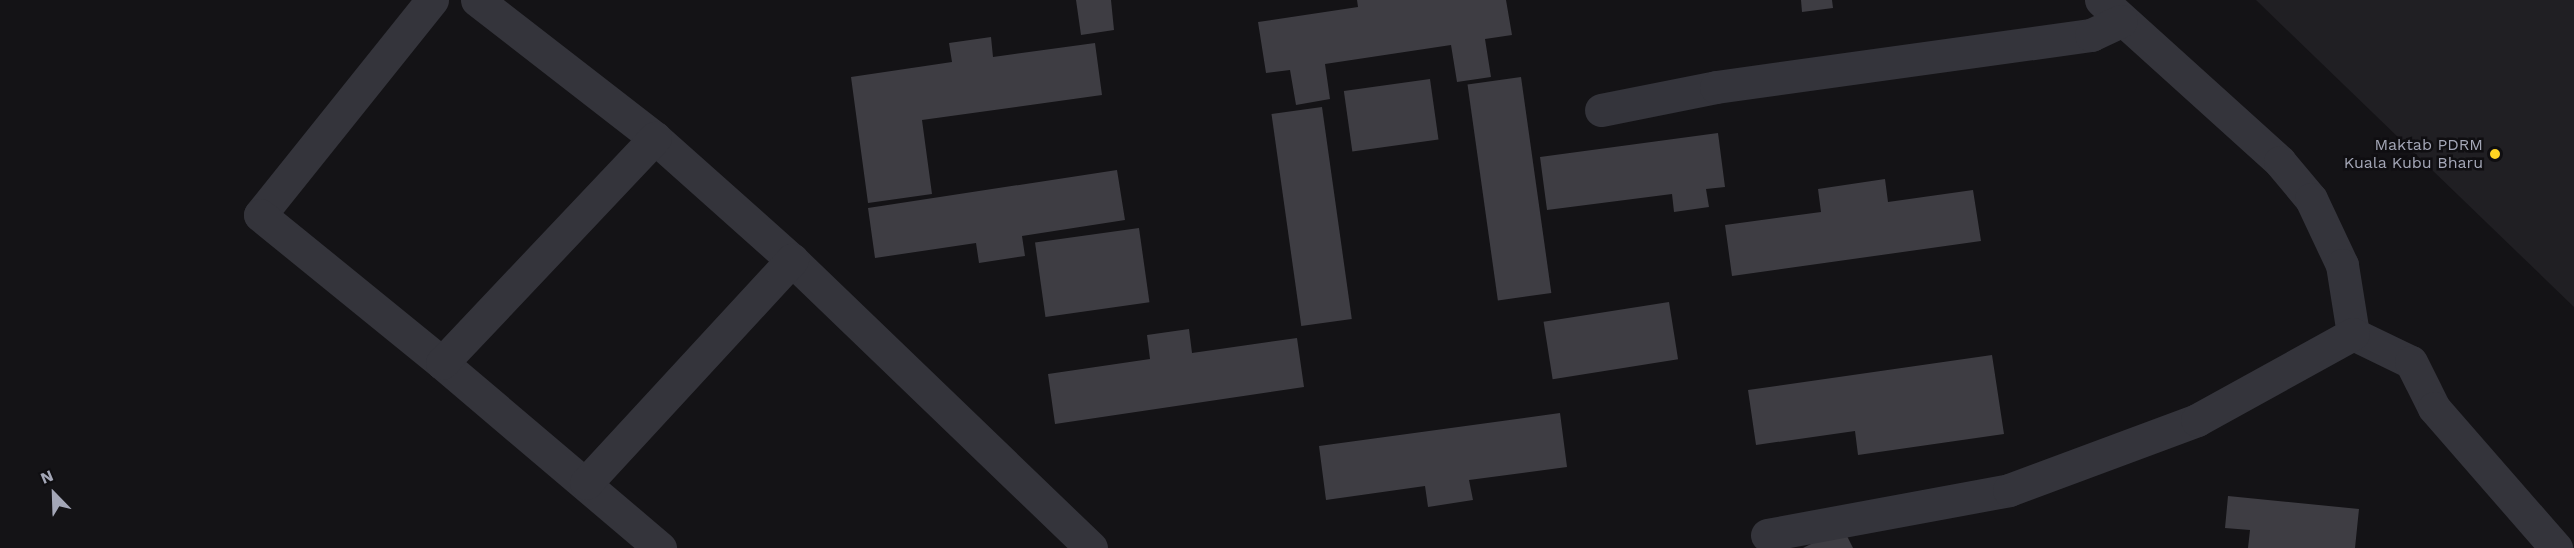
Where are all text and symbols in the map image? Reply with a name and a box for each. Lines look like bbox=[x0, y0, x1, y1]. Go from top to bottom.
place label: Maktab PDRM Kuala Kubu Bharu bbox=[2343, 135, 2483, 173]
marker: Maktab PDRM Kuala Kubu Bharu bbox=[2488, 147, 2502, 161]
north arrow bbox=[24, 464, 84, 524]
text: N bbox=[38, 466, 56, 488]

